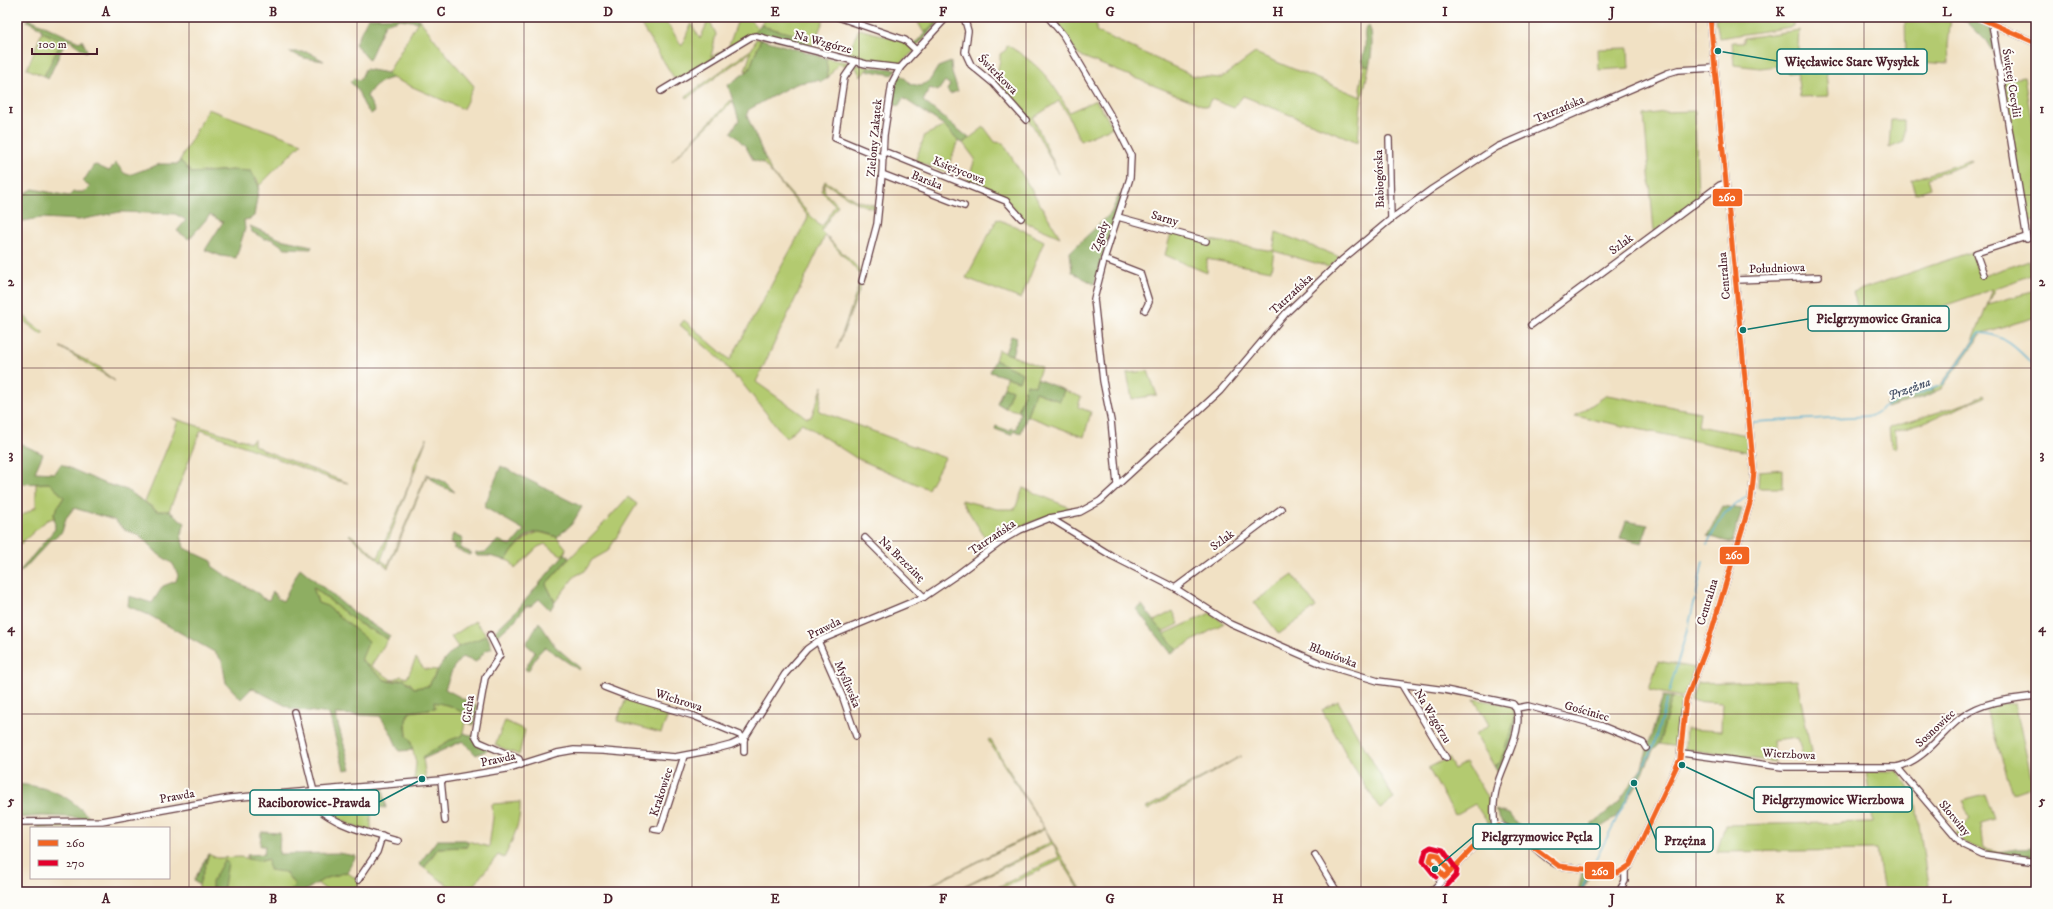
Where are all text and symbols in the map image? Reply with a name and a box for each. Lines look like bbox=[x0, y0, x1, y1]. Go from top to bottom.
text: A bbox=[101, 4, 111, 20]
text: B bbox=[269, 4, 277, 20]
text: C bbox=[437, 4, 446, 20]
text: D bbox=[603, 4, 613, 20]
text: E bbox=[770, 4, 780, 20]
text: F bbox=[939, 4, 948, 20]
text: G bbox=[1105, 4, 1115, 20]
text: H bbox=[1273, 4, 1284, 20]
text: I bbox=[1442, 4, 1448, 20]
text: J bbox=[1607, 4, 1615, 21]
text: K bbox=[1775, 4, 1785, 20]
text: L bbox=[1942, 4, 1952, 20]
street label: Na Wzgórze bbox=[792, 28, 854, 57]
scale bar bbox=[32, 30, 97, 56]
text: 100 m bbox=[38, 37, 67, 52]
street label: Świętej Cecylii bbox=[1999, 48, 2024, 119]
callout: Więcławice Stare Wysyłek bbox=[1777, 49, 1927, 74]
street label: Świerkowa bbox=[974, 51, 1022, 98]
text: Więcławice Stare Wysyłek bbox=[1784, 54, 1920, 71]
street label: Tatrzańska bbox=[1532, 92, 1587, 127]
street label: Zielony Zakątek bbox=[864, 98, 885, 178]
text: 1 bbox=[9, 101, 14, 117]
text: 1 bbox=[2040, 101, 2045, 117]
street label: Babiogórska bbox=[1371, 149, 1388, 208]
street label: Księżycowa bbox=[930, 153, 988, 188]
street label: Barska bbox=[909, 167, 945, 194]
line badge: 260 bbox=[1712, 188, 1743, 207]
text: 260 bbox=[1718, 191, 1736, 205]
street label: Sarny bbox=[1149, 207, 1181, 230]
street label: Zgody bbox=[1088, 219, 1113, 253]
street label: Szlak bbox=[1606, 231, 1636, 258]
street label: Centralna bbox=[1715, 251, 1734, 300]
street label: Południowa bbox=[1749, 260, 1806, 277]
street label: Tatrzańska bbox=[1267, 270, 1317, 318]
text: 2 bbox=[8, 274, 15, 290]
text: 2 bbox=[2039, 274, 2046, 290]
callout: Pielgrzymowice Granica bbox=[1808, 306, 1949, 331]
text: Pielgrzymowice Granica bbox=[1816, 311, 1942, 328]
water label: Przężna bbox=[1886, 374, 1933, 404]
text: 3 bbox=[9, 447, 14, 463]
text: 3 bbox=[2040, 447, 2045, 463]
street label: Tatrzańska bbox=[966, 516, 1019, 558]
street label: Szlak bbox=[1207, 527, 1237, 554]
street label: Na Brzezinę bbox=[875, 534, 928, 585]
line badge: 260 bbox=[1719, 546, 1750, 565]
text: 260 bbox=[1725, 549, 1743, 563]
street label: Centralna bbox=[1693, 576, 1722, 627]
street label: Prawda bbox=[805, 614, 844, 643]
text: 4 bbox=[6, 620, 15, 637]
text: 4 bbox=[2037, 620, 2046, 637]
street label: Błoniówka bbox=[1306, 639, 1360, 672]
street label: Myśliwska bbox=[831, 658, 865, 711]
street label: Wichrowa bbox=[652, 686, 705, 715]
street label: Na Wzgórzu bbox=[1411, 687, 1455, 746]
street label: Cicha bbox=[459, 693, 478, 724]
street label: Gościniec bbox=[1563, 698, 1611, 725]
street label: Sosnowiec bbox=[1912, 706, 1958, 751]
street label: Wierzbowa bbox=[1761, 746, 1817, 763]
street label: Prawda bbox=[479, 748, 518, 770]
street label: Krakowiec bbox=[647, 766, 676, 819]
street label: Prawda bbox=[158, 786, 197, 807]
callout: Pielgrzymowice Wierzbowa bbox=[1754, 787, 1912, 812]
callout: Raciborowice-Prawda bbox=[250, 790, 379, 815]
text: Pielgrzymowice Wierzbowa bbox=[1762, 792, 1904, 809]
text: 5 bbox=[7, 793, 15, 809]
text: 5 bbox=[2038, 793, 2046, 809]
text: Raciborowice-Prawda bbox=[258, 795, 371, 811]
street label: Słotwiny bbox=[1935, 797, 1974, 840]
callout: Pielgrzymowice Pętla bbox=[1473, 824, 1600, 849]
legend bbox=[30, 827, 170, 879]
callout: Przężna bbox=[1656, 827, 1713, 852]
text: Pielgrzymowice Pętla bbox=[1482, 829, 1593, 846]
text: Przężna bbox=[1664, 833, 1706, 849]
text: 260 bbox=[66, 836, 85, 851]
text: 270 bbox=[66, 856, 84, 871]
line badge: 260 bbox=[1584, 861, 1615, 880]
text: 260 bbox=[1591, 865, 1609, 879]
text: A bbox=[101, 891, 111, 907]
text: B bbox=[269, 891, 277, 907]
text: C bbox=[437, 891, 446, 907]
text: D bbox=[603, 891, 613, 907]
text: E bbox=[770, 891, 780, 907]
text: F bbox=[939, 891, 948, 907]
text: G bbox=[1105, 891, 1115, 907]
text: H bbox=[1273, 891, 1284, 907]
text: I bbox=[1442, 891, 1448, 907]
text: J bbox=[1607, 891, 1615, 908]
text: K bbox=[1775, 891, 1785, 907]
text: L bbox=[1942, 891, 1952, 907]

